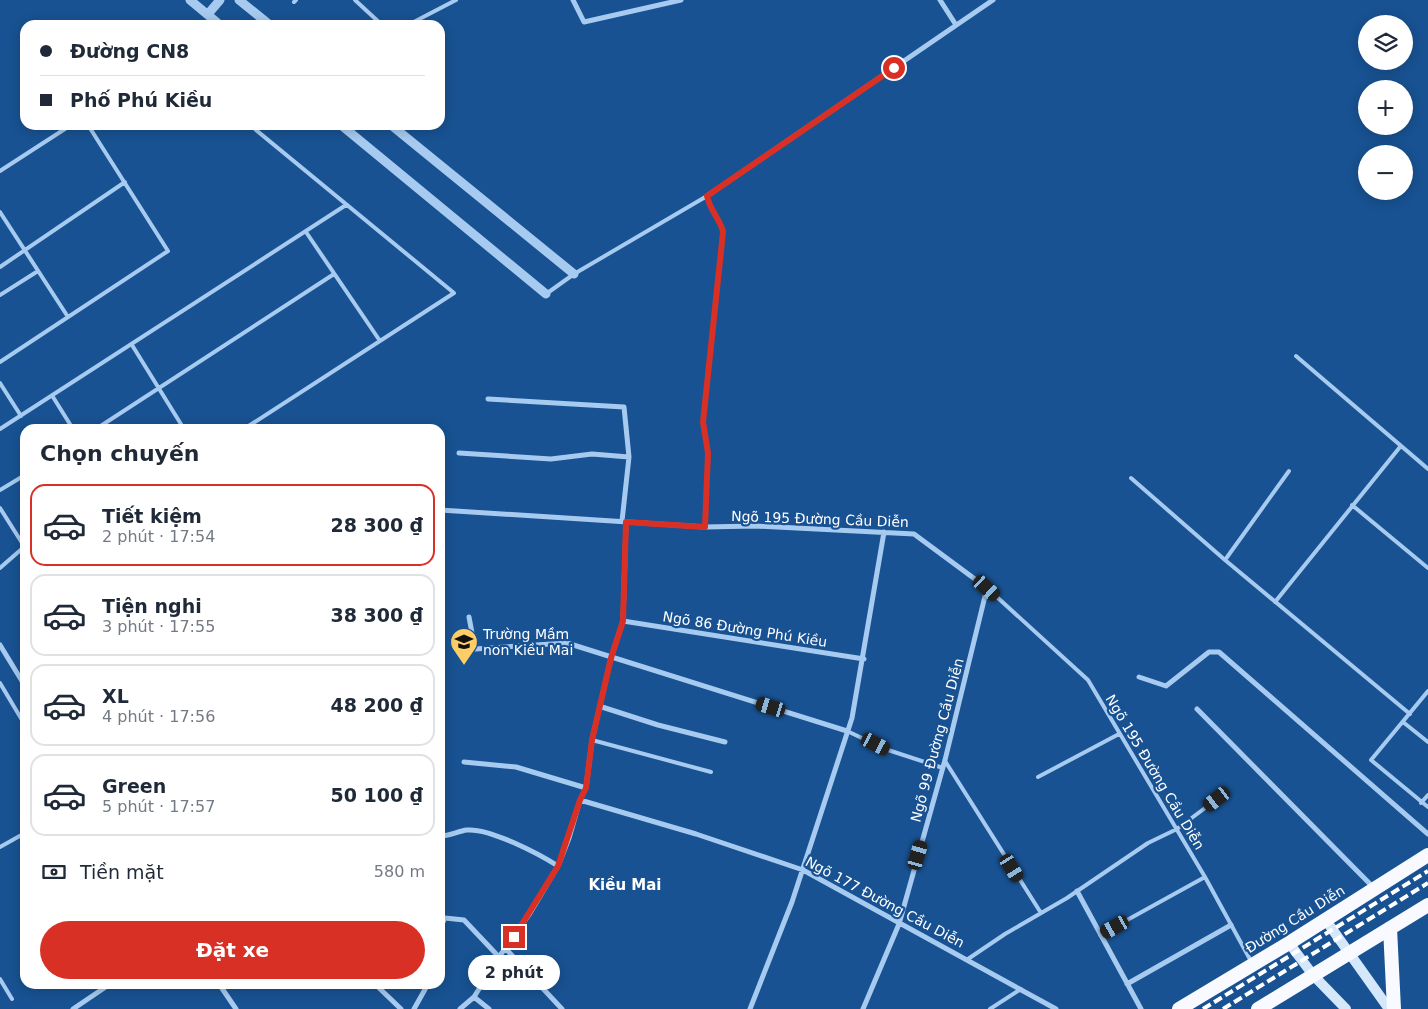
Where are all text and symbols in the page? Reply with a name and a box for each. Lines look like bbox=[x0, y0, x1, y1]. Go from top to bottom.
map controls bbox=[1358, 15, 1413, 200]
button: layers bbox=[1358, 15, 1413, 70]
text: Đường CN8 bbox=[70, 40, 189, 62]
route start bbox=[883, 57, 905, 79]
button: + bbox=[1358, 80, 1413, 135]
text: Phố Phú Kiều bbox=[70, 89, 212, 111]
button: − bbox=[1358, 145, 1413, 200]
text: Chọn chuyến bbox=[40, 441, 200, 466]
icon: car bbox=[42, 503, 87, 548]
text: Tiết kiệm bbox=[102, 505, 202, 527]
street label: Ngõ 195 Đường Cầu Diễn bbox=[731, 508, 909, 530]
text: 28 300 ₫ bbox=[330, 514, 423, 536]
text: 2 phút · 17:54 bbox=[102, 527, 215, 546]
car bbox=[970, 572, 1003, 604]
icon: car bbox=[42, 593, 87, 638]
text: Tiện nghi bbox=[102, 595, 202, 617]
text: 38 300 ₫ bbox=[330, 604, 423, 626]
street label: Ngõ 86 Đường Phú Kiều bbox=[662, 608, 828, 650]
text: 3 phút · 17:55 bbox=[102, 617, 215, 636]
place label: Trường Mầm non Kiều Mai bbox=[482, 626, 573, 658]
school or university icon: Trường Mầm non Kiều Mai bbox=[449, 627, 479, 666]
street label: Ngõ 99 Đường Cầu Diễn bbox=[907, 656, 967, 824]
icon: car bbox=[42, 683, 87, 728]
text: XL bbox=[102, 685, 129, 707]
street label: Ngõ 195 Đường Cầu Diễn bbox=[1102, 692, 1208, 852]
text: 48 200 ₫ bbox=[330, 694, 423, 716]
car bbox=[754, 695, 787, 719]
text: 4 phút · 17:56 bbox=[102, 707, 215, 726]
car bbox=[859, 731, 892, 757]
icon: car bbox=[42, 773, 87, 818]
text: Green bbox=[102, 775, 166, 797]
text: 50 100 ₫ bbox=[330, 784, 423, 806]
car bbox=[1200, 784, 1233, 814]
text: 5 phút · 17:57 bbox=[102, 797, 215, 816]
car bbox=[906, 839, 929, 871]
car bbox=[997, 851, 1026, 885]
street label: Ngõ 177 Đường Cầu Diễn bbox=[803, 853, 967, 951]
icon: cash bbox=[40, 858, 68, 886]
text: Tiền mặt bbox=[80, 861, 164, 883]
text: 580 m bbox=[374, 862, 425, 881]
district label: Kiều Mai bbox=[588, 875, 662, 894]
street label: Đường Cầu Diễn bbox=[1242, 882, 1348, 956]
car bbox=[1098, 913, 1131, 941]
button: Đặt xe bbox=[40, 921, 425, 979]
route end bbox=[503, 926, 525, 948]
callout: 2 phút bbox=[468, 954, 560, 990]
text: 2 phút bbox=[485, 963, 543, 982]

